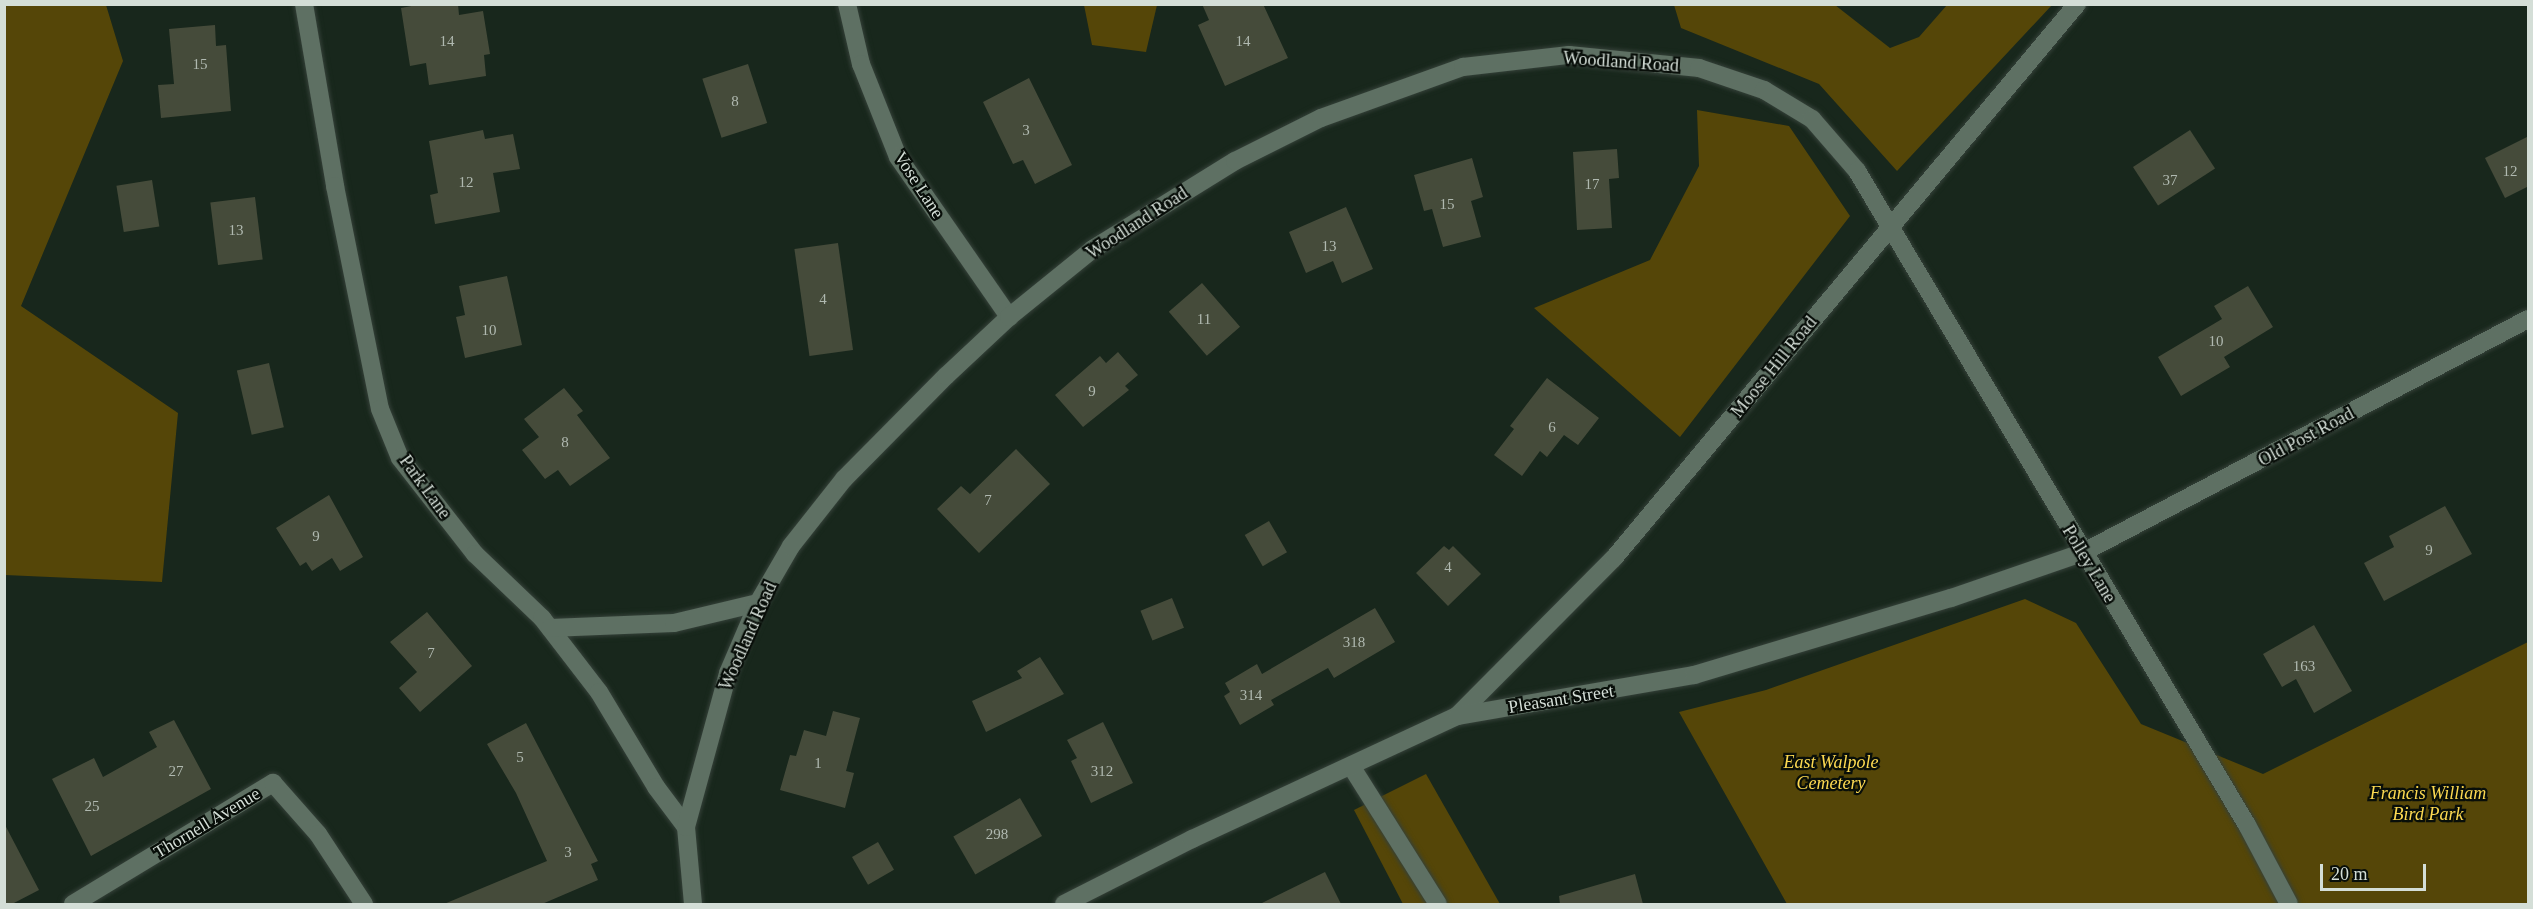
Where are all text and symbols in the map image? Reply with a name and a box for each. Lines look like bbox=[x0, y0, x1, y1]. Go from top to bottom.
house number: 14 bbox=[440, 33, 454, 51]
house number: 14 bbox=[1236, 33, 1250, 51]
street label: Woodland Road bbox=[1562, 47, 1680, 77]
house number: 15 bbox=[192, 56, 208, 74]
house number: 8 bbox=[731, 93, 739, 111]
house number: 3 bbox=[1022, 122, 1030, 140]
street label: Vose Lane bbox=[889, 148, 949, 222]
house number: 12 bbox=[2502, 163, 2518, 181]
house number: 37 bbox=[2162, 172, 2178, 190]
house number: 12 bbox=[458, 174, 474, 192]
house number: 17 bbox=[1584, 176, 1600, 194]
street label: Woodland Road bbox=[1082, 182, 1192, 264]
house number: 15 bbox=[1440, 196, 1454, 214]
house number: 13 bbox=[228, 222, 244, 240]
house number: 13 bbox=[1322, 238, 1336, 256]
house number: 4 bbox=[819, 291, 827, 309]
house number: 11 bbox=[1197, 311, 1211, 329]
street label: Moose Hill Road bbox=[1727, 312, 1821, 422]
house number: 10 bbox=[482, 322, 496, 340]
house number: 10 bbox=[2208, 333, 2224, 351]
house number: 9 bbox=[1088, 383, 1096, 401]
street label: Old Post Road bbox=[2255, 403, 2357, 471]
house number: 6 bbox=[1548, 419, 1556, 437]
house number: 8 bbox=[561, 434, 569, 452]
street label: Park Lane bbox=[395, 451, 455, 523]
house number: 7 bbox=[984, 492, 992, 510]
street label: Polley Lane bbox=[2057, 521, 2121, 607]
house number: 9 bbox=[312, 528, 320, 546]
house number: 9 bbox=[2425, 542, 2433, 560]
house number: 4 bbox=[1444, 559, 1452, 577]
street label: Woodland Road bbox=[715, 579, 781, 693]
house number: 318 bbox=[1343, 634, 1365, 652]
house number: 7 bbox=[427, 645, 435, 663]
house number: 163 bbox=[2293, 658, 2315, 676]
street label: Pleasant Street bbox=[1507, 680, 1615, 718]
house number: 314 bbox=[1240, 687, 1262, 705]
house number: 5 bbox=[516, 749, 524, 767]
park label: East Walpole Cemetery bbox=[1784, 752, 1878, 795]
house number: 1 bbox=[814, 755, 822, 773]
house number: 27 bbox=[168, 763, 184, 781]
house number: 312 bbox=[1091, 763, 1113, 781]
street label: Thornell Avenue bbox=[150, 783, 264, 863]
park label: Francis William Bird Park bbox=[2370, 783, 2486, 826]
house number: 25 bbox=[84, 798, 100, 816]
house number: 298 bbox=[986, 826, 1008, 844]
house number: 3 bbox=[564, 844, 572, 862]
scale bar bbox=[2323, 852, 2430, 890]
text: 20 m bbox=[2331, 864, 2368, 884]

